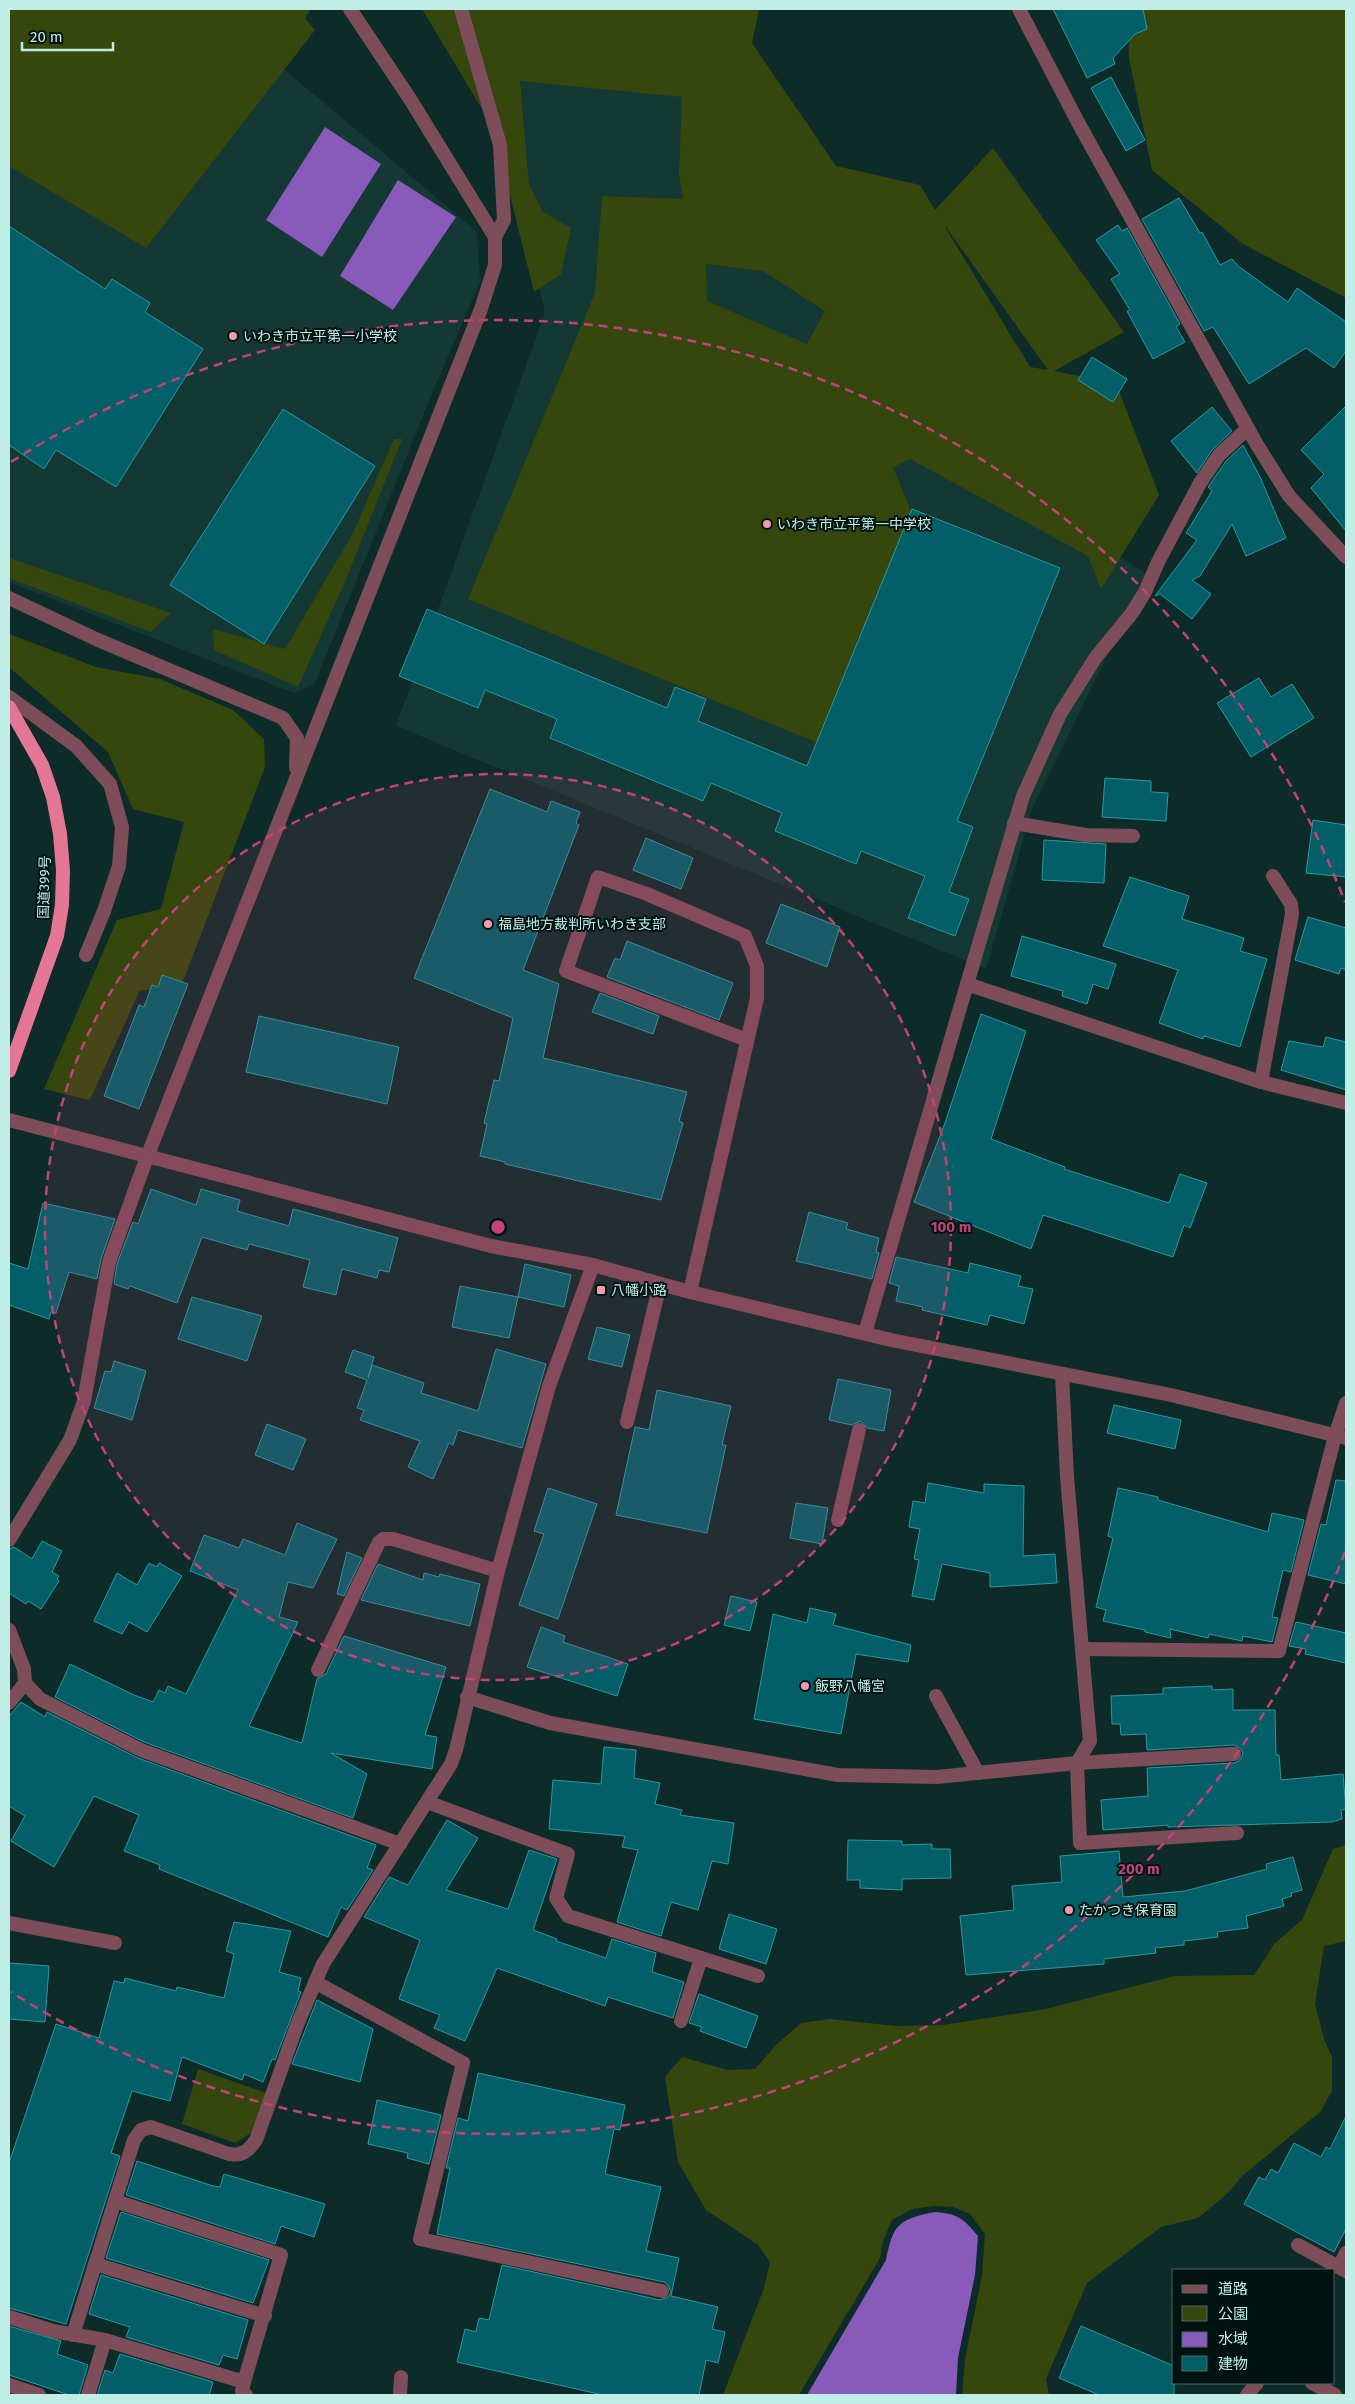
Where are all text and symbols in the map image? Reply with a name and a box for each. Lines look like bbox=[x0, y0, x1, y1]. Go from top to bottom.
scale bar bbox=[22, 20, 114, 52]
text: 20 m bbox=[30, 28, 63, 46]
place label: いわき市立平第一小学校 bbox=[243, 328, 397, 345]
marker: いわき市立平第一小学校 bbox=[227, 330, 239, 342]
place label: いわき市立平第一中学校 bbox=[777, 516, 931, 533]
marker: いわき市立平第一中学校 bbox=[761, 518, 773, 530]
street label: 国道399号 bbox=[35, 855, 54, 919]
place label: 福島地方裁判所いわき支部 bbox=[498, 916, 666, 933]
marker: 福島地方裁判所いわき支部 bbox=[482, 918, 494, 930]
centre of rings bbox=[489, 1218, 507, 1236]
text: 100 m bbox=[931, 1218, 971, 1236]
place label: 八幡小路 bbox=[611, 1282, 667, 1299]
marker: 八幡小路 bbox=[595, 1284, 607, 1296]
place label: 飯野八幡宮 bbox=[815, 1678, 885, 1695]
marker: 飯野八幡宮 bbox=[799, 1680, 811, 1692]
text: 200 m bbox=[1118, 1860, 1160, 1878]
place label: たかつき保育園 bbox=[1079, 1902, 1177, 1919]
marker: たかつき保育園 bbox=[1063, 1904, 1075, 1916]
legend bbox=[1172, 2269, 1335, 2384]
text: 道路 bbox=[1218, 2280, 1248, 2298]
text: 公園 bbox=[1218, 2305, 1248, 2323]
text: 水域 bbox=[1218, 2330, 1248, 2348]
text: 建物 bbox=[1218, 2355, 1248, 2373]

